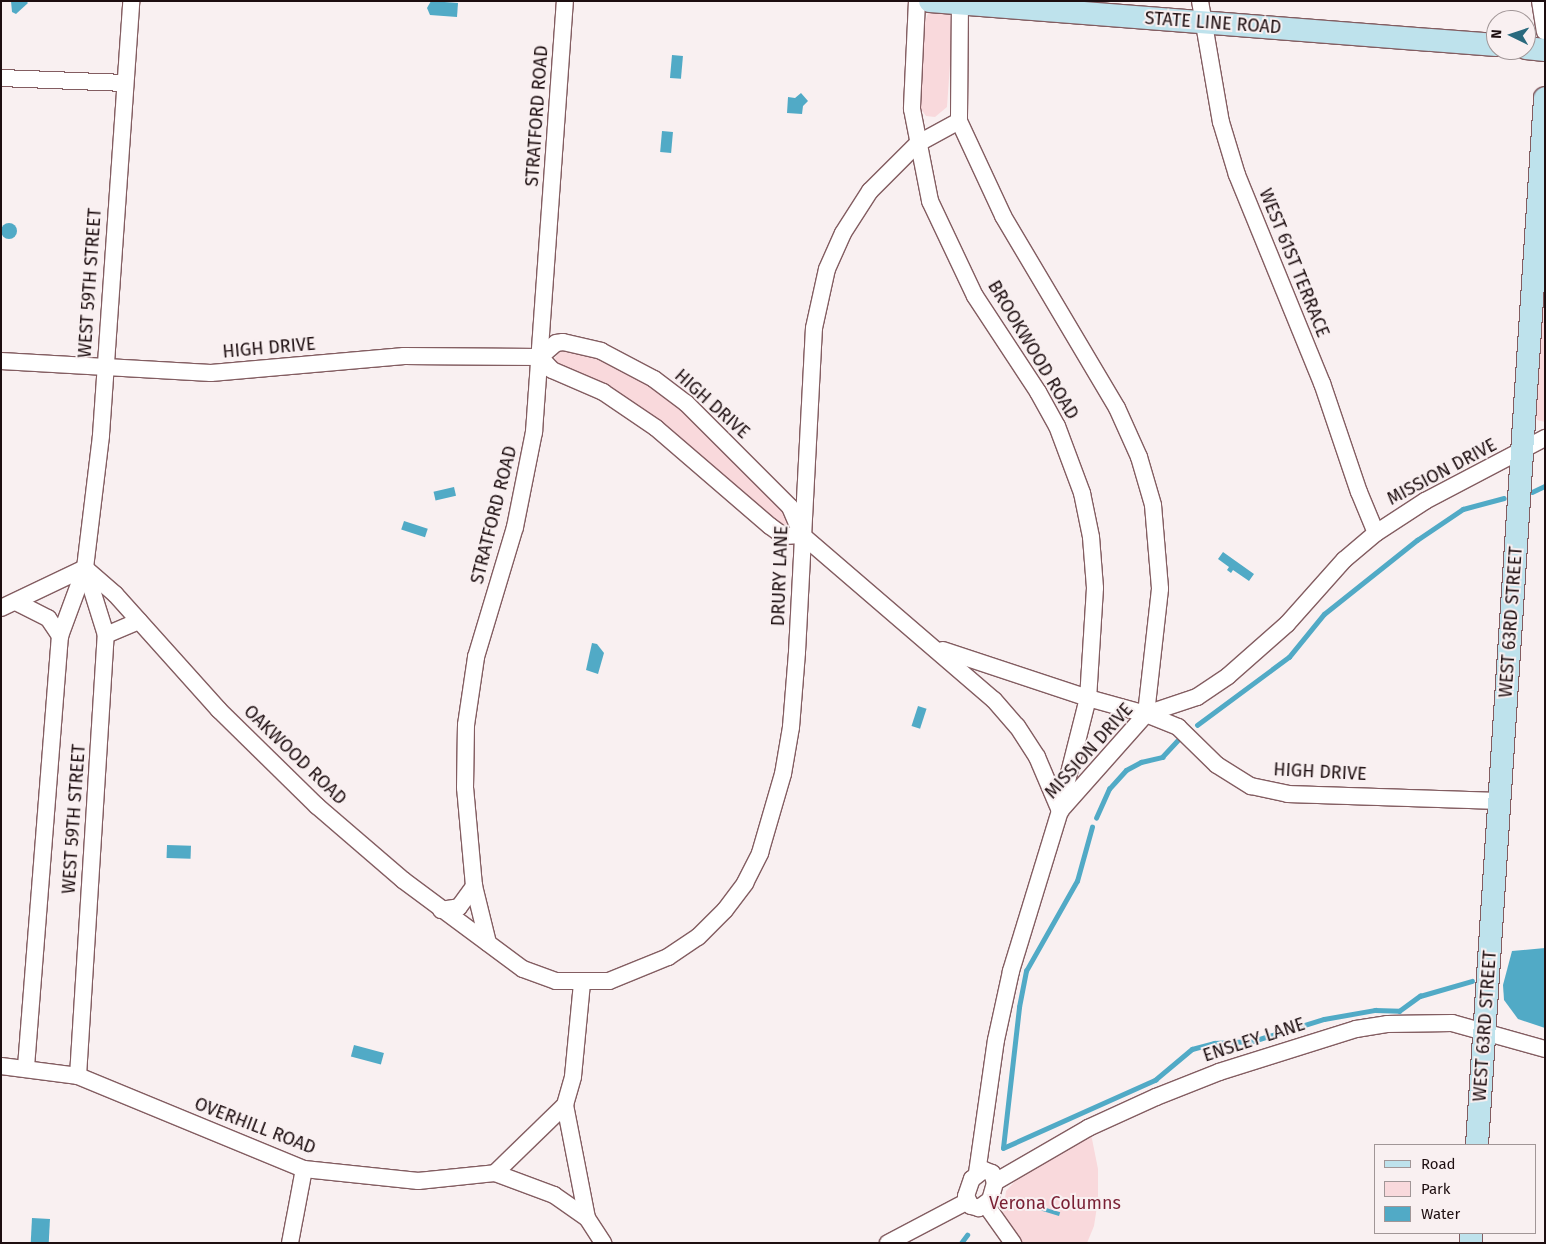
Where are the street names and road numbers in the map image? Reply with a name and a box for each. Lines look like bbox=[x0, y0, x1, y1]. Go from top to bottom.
street label: STATE LINE ROAD bbox=[1144, 7, 1282, 39]
street label: STRATFORD ROAD bbox=[521, 45, 553, 187]
street label: WEST 61ST TERRACE bbox=[1254, 186, 1334, 340]
street label: WEST 59TH STREET bbox=[74, 207, 106, 359]
street label: BROOKWOOD ROAD bbox=[983, 277, 1083, 423]
street label: HIGH DRIVE bbox=[222, 333, 316, 363]
street label: HIGH DRIVE bbox=[670, 365, 754, 443]
street label: MISSION DRIVE bbox=[1384, 434, 1500, 510]
street label: STRATFORD ROAD bbox=[466, 444, 522, 586]
street label: DRURY LANE bbox=[767, 525, 793, 627]
street label: WEST 63RD STREET bbox=[1495, 546, 1527, 698]
street label: MISSION DRIVE bbox=[1040, 699, 1138, 803]
street label: OAKWOOD ROAD bbox=[239, 701, 351, 809]
street label: WEST 59TH STREET bbox=[58, 743, 90, 895]
street label: HIGH DRIVE bbox=[1273, 759, 1367, 785]
street label: WEST 63RD STREET bbox=[1469, 950, 1501, 1102]
street label: ENSLEY LANE bbox=[1200, 1013, 1308, 1067]
street label: OVERHILL ROAD bbox=[191, 1093, 319, 1159]

